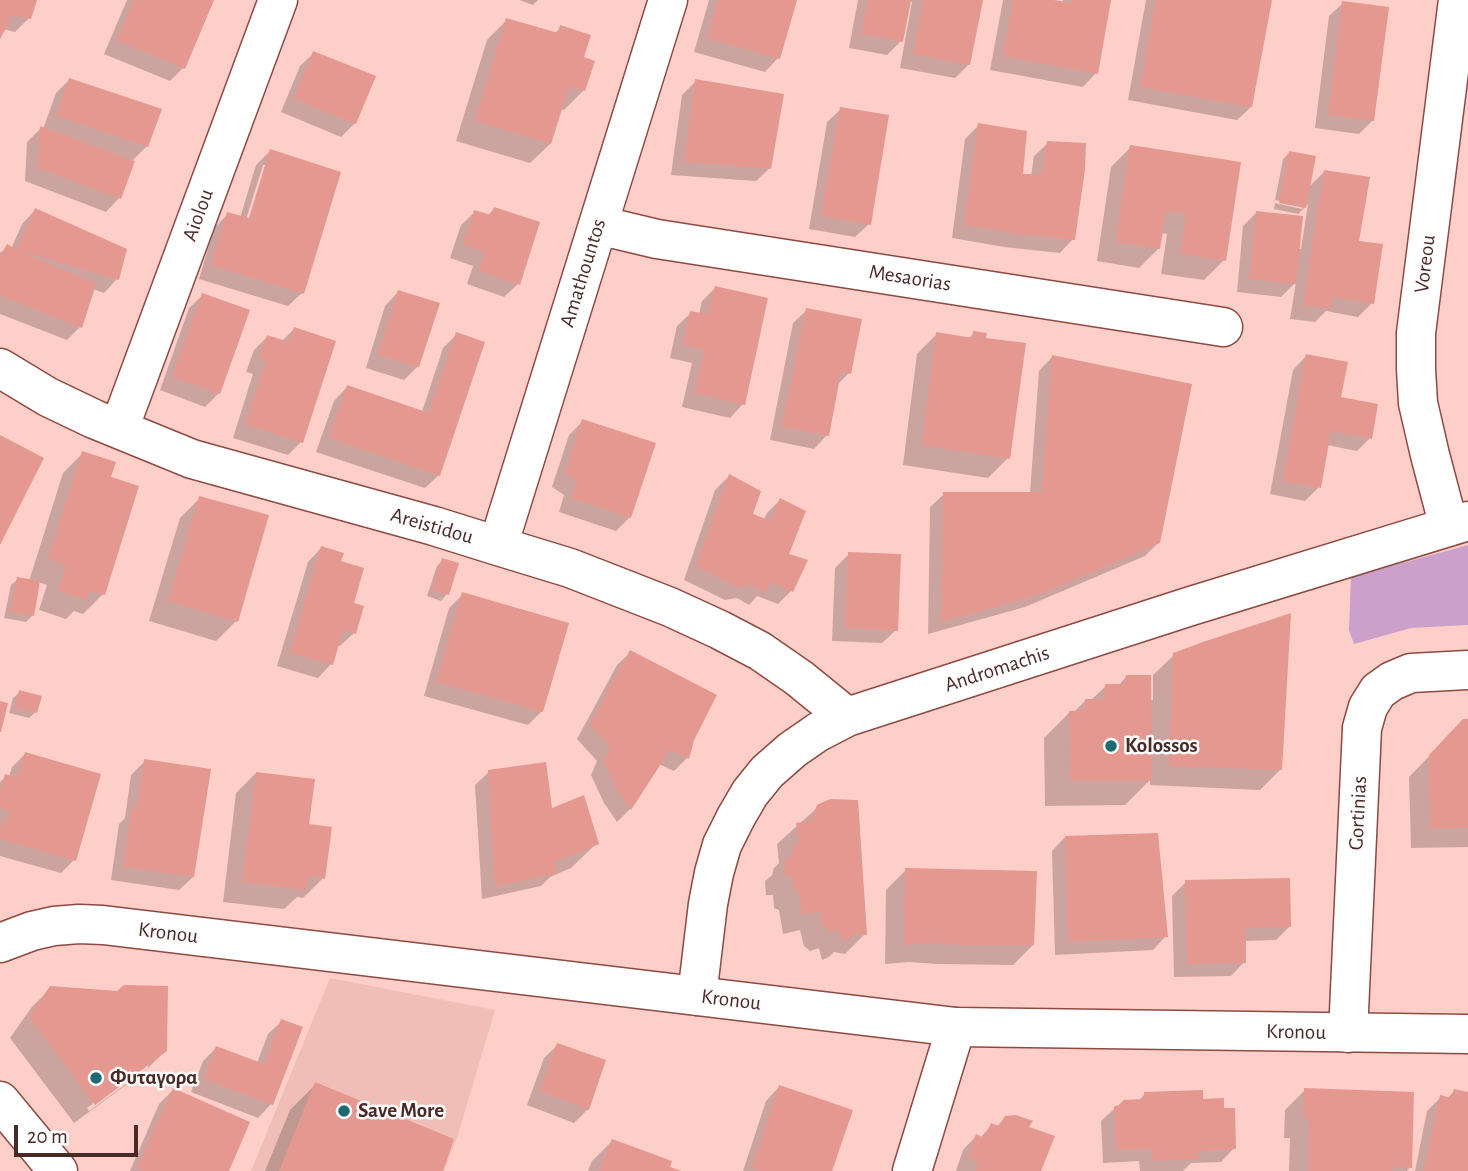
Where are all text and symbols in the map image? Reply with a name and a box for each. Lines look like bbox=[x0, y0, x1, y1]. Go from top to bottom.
street label: Aiolou bbox=[177, 185, 219, 245]
street label: Amathountos bbox=[555, 216, 611, 330]
street label: Voreou bbox=[1409, 233, 1441, 295]
street label: Mesaorias bbox=[867, 259, 953, 297]
street label: Areistidou bbox=[388, 502, 476, 550]
street label: Andromachis bbox=[941, 640, 1053, 698]
place label: Kolossos bbox=[1125, 733, 1198, 759]
marker: Kolossos bbox=[1103, 738, 1119, 754]
street label: Gortinias bbox=[1343, 775, 1373, 851]
street label: Kronou bbox=[137, 917, 199, 949]
street label: Kronou bbox=[700, 984, 762, 1016]
street label: Kronou bbox=[1266, 1019, 1326, 1045]
place label: Φυταγορα bbox=[110, 1065, 198, 1091]
marker: Φυταγορα bbox=[88, 1070, 104, 1086]
place label: Save More bbox=[358, 1098, 444, 1124]
marker: Save More bbox=[336, 1103, 352, 1119]
scale bar bbox=[18, 1112, 142, 1156]
text: 20 m bbox=[27, 1126, 68, 1147]

